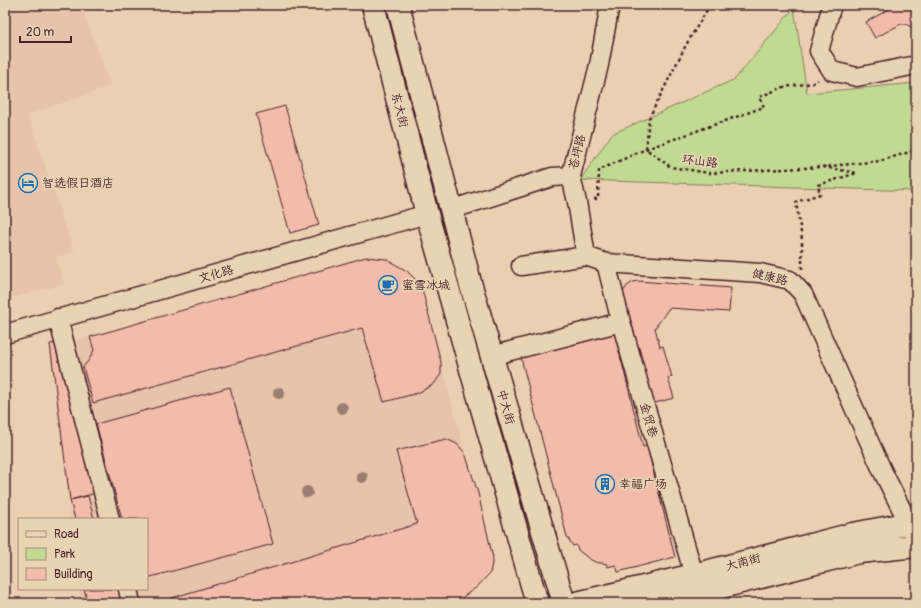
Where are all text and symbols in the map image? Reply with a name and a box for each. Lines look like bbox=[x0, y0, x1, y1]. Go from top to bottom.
scale bar bbox=[20, 18, 71, 44]
text: 20 m bbox=[26, 25, 55, 40]
street label: 东大街 bbox=[388, 91, 411, 129]
street label: 苍坪路 bbox=[566, 133, 589, 171]
street label: 环山路 bbox=[681, 152, 719, 171]
hotel icon: 智选假日酒店 bbox=[17, 172, 39, 194]
place label: 智选假日酒店 bbox=[42, 176, 114, 191]
street label: 文化路 bbox=[197, 262, 236, 287]
street label: 健康路 bbox=[751, 266, 789, 289]
cafe icon: 蜜雪冰城 bbox=[377, 274, 399, 296]
place label: 蜜雪冰城 bbox=[402, 278, 450, 293]
street label: 中大街 bbox=[493, 388, 518, 427]
street label: 金贸巷 bbox=[636, 401, 661, 440]
building icon: 幸福广场 bbox=[594, 473, 616, 495]
place label: 幸福广场 bbox=[619, 477, 667, 492]
legend bbox=[18, 518, 148, 590]
text: Road bbox=[54, 527, 79, 542]
text: Park bbox=[54, 547, 75, 562]
street label: 大南街 bbox=[724, 551, 762, 574]
text: Building bbox=[54, 567, 93, 582]

